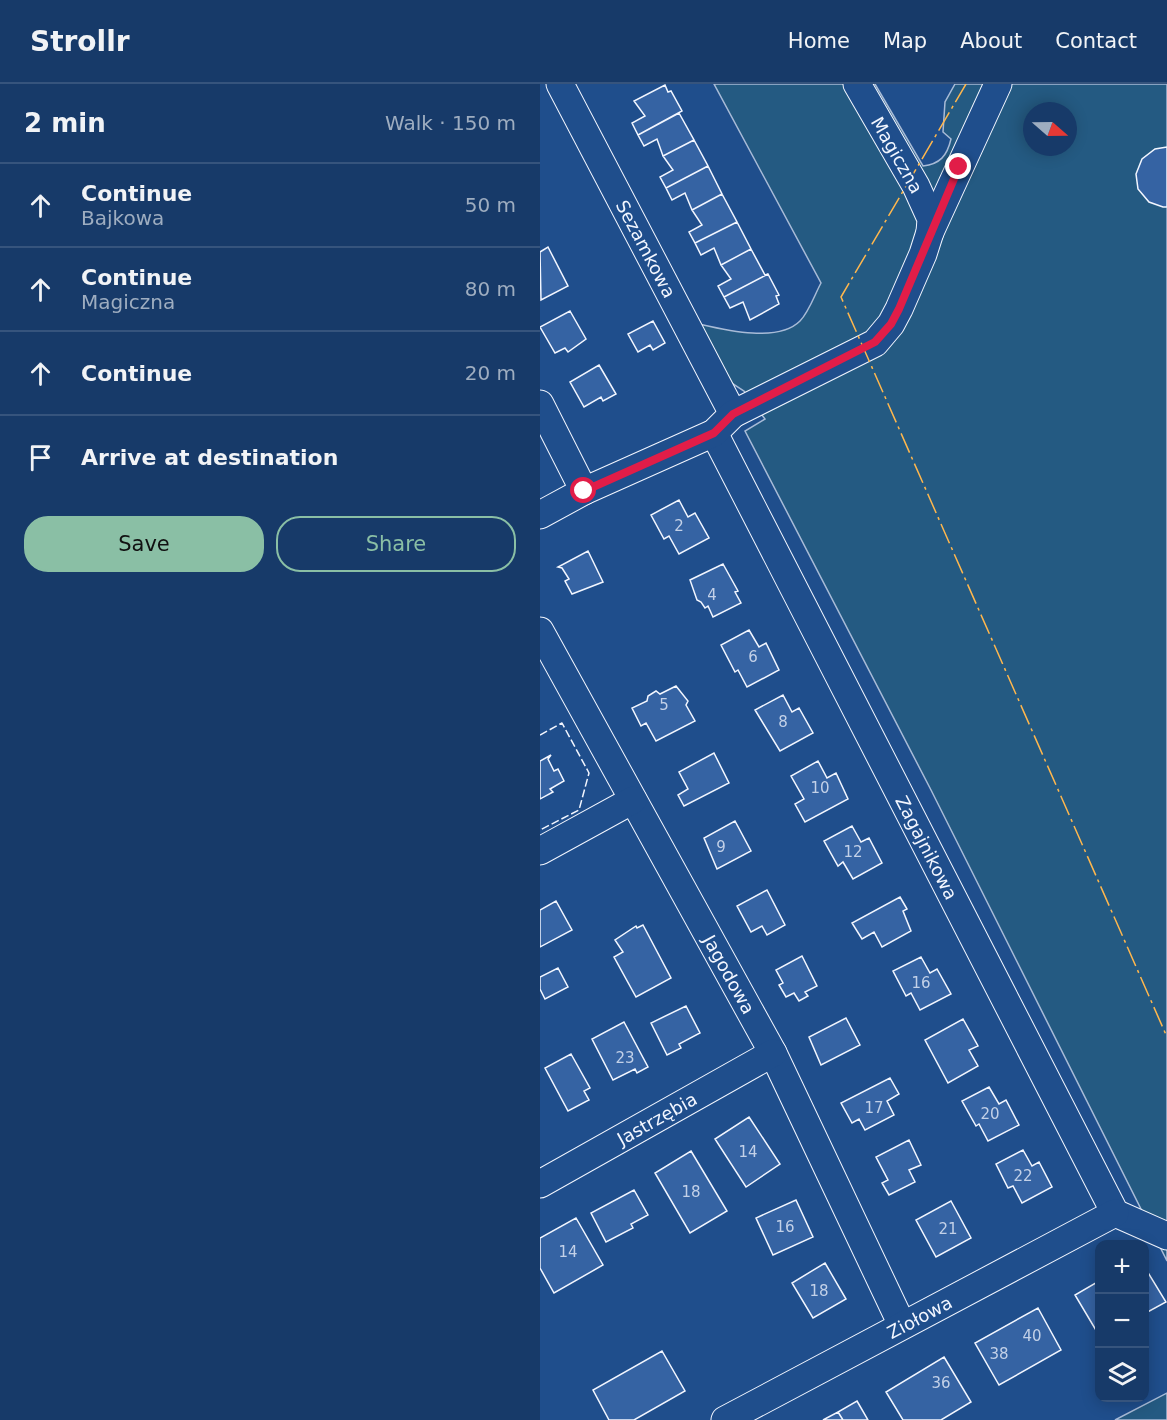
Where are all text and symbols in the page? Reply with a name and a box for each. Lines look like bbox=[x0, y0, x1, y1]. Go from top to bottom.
text: Strollr bbox=[30, 25, 130, 58]
text: Home bbox=[788, 29, 850, 53]
text: Map bbox=[883, 29, 927, 53]
text: About bbox=[960, 29, 1022, 53]
text: Contact bbox=[1055, 29, 1137, 53]
north arrow bbox=[1023, 102, 1077, 156]
text: 2 min bbox=[24, 108, 106, 138]
text: Walk · 150 m bbox=[385, 111, 516, 135]
street label: Magiczna bbox=[867, 113, 927, 197]
route end bbox=[945, 153, 971, 179]
text: Continue bbox=[81, 181, 192, 206]
icon: ahead bbox=[24, 189, 57, 222]
text: 50 m bbox=[465, 193, 516, 217]
street label: Sezamkowa bbox=[612, 196, 681, 301]
text: Bajkowa bbox=[81, 206, 164, 230]
text: Continue bbox=[81, 265, 192, 290]
icon: ahead bbox=[24, 273, 57, 306]
text: 80 m bbox=[465, 277, 516, 301]
text: Magiczna bbox=[81, 290, 175, 314]
icon: ahead bbox=[24, 357, 57, 390]
text: Continue bbox=[81, 361, 192, 386]
text: 20 m bbox=[465, 361, 516, 385]
icon: arrive bbox=[24, 441, 57, 474]
text: Arrive at destination bbox=[81, 445, 338, 470]
route start bbox=[570, 477, 596, 503]
button: Save bbox=[24, 516, 264, 572]
button: Share bbox=[276, 516, 516, 572]
house number: 2 bbox=[674, 517, 684, 535]
house number: 4 bbox=[707, 586, 717, 604]
house number: 6 bbox=[748, 648, 758, 666]
house number: 5 bbox=[659, 696, 669, 714]
house number: 8 bbox=[778, 713, 788, 731]
house number: 10 bbox=[810, 779, 830, 797]
street label: Zagajnikowa bbox=[892, 792, 962, 903]
house number: 9 bbox=[716, 838, 726, 856]
house number: 12 bbox=[843, 843, 863, 861]
street label: Jagodowa bbox=[699, 930, 760, 1017]
house number: 16 bbox=[911, 974, 931, 992]
house number: 23 bbox=[615, 1049, 635, 1067]
street label: Jastrzębia bbox=[612, 1088, 700, 1150]
house number: 17 bbox=[864, 1099, 884, 1117]
house number: 20 bbox=[980, 1105, 1000, 1123]
house number: 14 bbox=[738, 1143, 758, 1161]
house number: 22 bbox=[1013, 1167, 1033, 1185]
house number: 18 bbox=[681, 1183, 701, 1201]
house number: 16 bbox=[775, 1218, 795, 1236]
house number: 21 bbox=[938, 1220, 958, 1238]
map controls bbox=[1095, 1240, 1149, 1402]
button: + bbox=[1095, 1240, 1149, 1294]
house number: 14 bbox=[558, 1243, 578, 1261]
house number: 18 bbox=[809, 1282, 829, 1300]
street label: Ziołowa bbox=[883, 1291, 955, 1343]
button: − bbox=[1095, 1294, 1149, 1348]
house number: 40 bbox=[1022, 1327, 1042, 1345]
house number: 38 bbox=[989, 1345, 1009, 1363]
button: layers bbox=[1095, 1348, 1149, 1402]
house number: 36 bbox=[931, 1374, 951, 1392]

